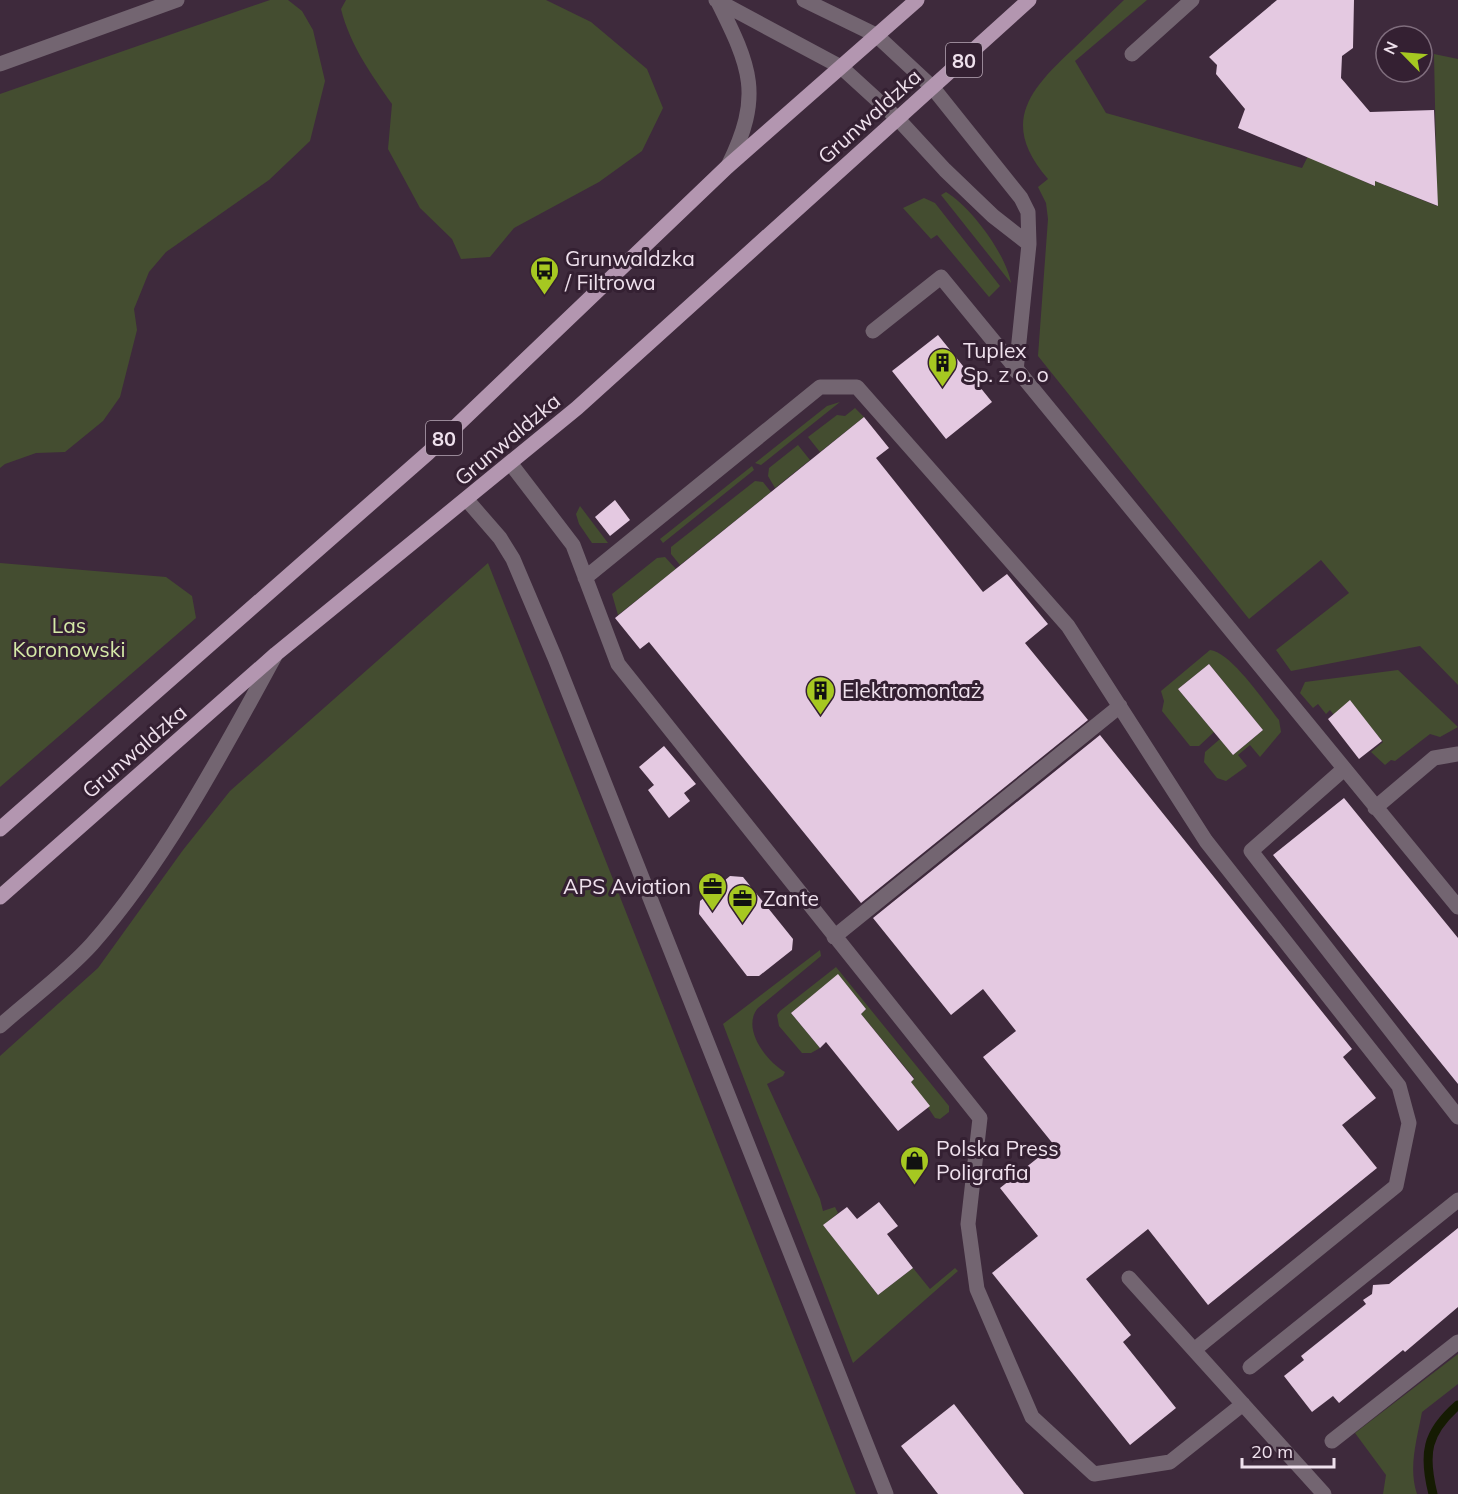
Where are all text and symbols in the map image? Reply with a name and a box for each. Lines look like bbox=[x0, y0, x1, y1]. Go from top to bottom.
north arrow bbox=[1374, 24, 1434, 84]
text: N bbox=[1379, 38, 1402, 57]
road number: 80 bbox=[946, 43, 982, 77]
street label: Grunwaldzka bbox=[812, 63, 926, 169]
place label: Grunwaldzka / Filtrowa bbox=[564, 245, 695, 295]
bus stop icon: Grunwaldzka / Filtrowa bbox=[528, 254, 560, 296]
place label: Tuplex Sp. z o. o bbox=[963, 337, 1049, 387]
building icon: Tuplex Sp. z o. o bbox=[926, 346, 958, 388]
street label: Grunwaldzka bbox=[449, 387, 565, 491]
road number: 80 bbox=[426, 421, 462, 455]
park label: Las Koronowski bbox=[13, 612, 125, 662]
building icon: Elektromontaż bbox=[805, 674, 837, 716]
place label: Elektromontaż bbox=[842, 677, 982, 703]
street label: Grunwaldzka bbox=[77, 699, 191, 803]
office icon: APS Aviation bbox=[696, 870, 728, 912]
place label: APS Aviation bbox=[563, 873, 691, 899]
office icon: Zante bbox=[726, 882, 758, 924]
place label: Zante bbox=[763, 885, 819, 911]
place label: Polska Press Poligrafia bbox=[936, 1135, 1059, 1185]
shop icon: Polska Press Poligrafia bbox=[899, 1144, 931, 1186]
scale bar bbox=[1242, 1431, 1334, 1469]
text: 20 m bbox=[1251, 1440, 1293, 1463]

